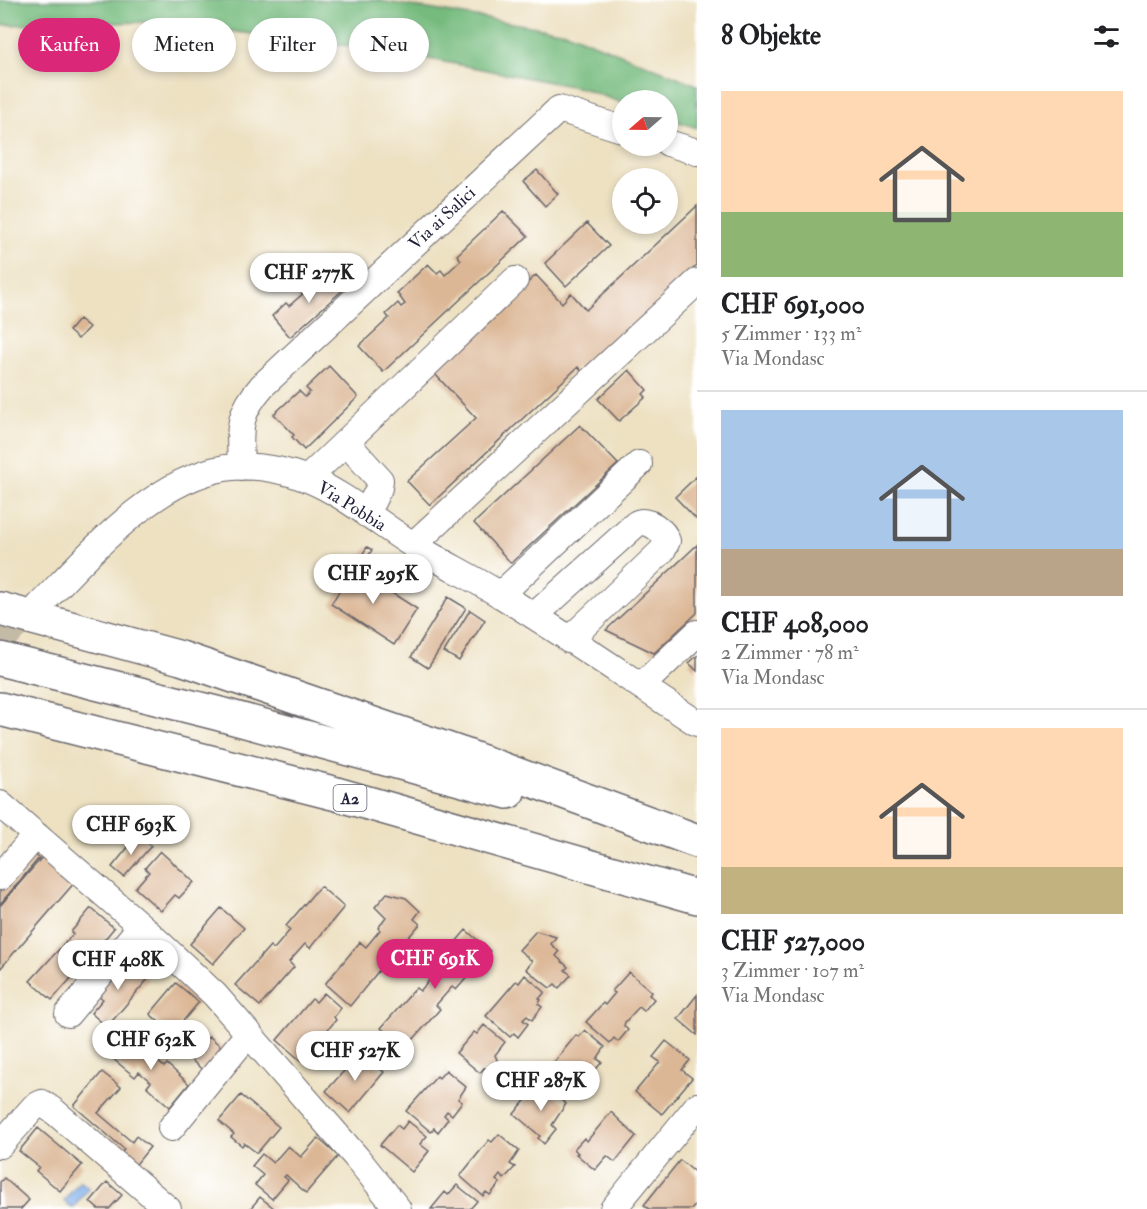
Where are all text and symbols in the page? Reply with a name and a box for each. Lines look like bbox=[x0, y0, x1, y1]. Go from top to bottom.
chip: Kaufen bbox=[18, 18, 120, 72]
chip: Mieten bbox=[132, 18, 236, 72]
chip: Filter bbox=[248, 18, 337, 72]
chip: Neu bbox=[349, 18, 429, 72]
text: 8 Objekte bbox=[721, 20, 821, 52]
icon: filters bbox=[1090, 20, 1123, 53]
north arrow bbox=[612, 90, 678, 156]
map controls bbox=[612, 90, 678, 234]
icon: home bbox=[868, 130, 976, 238]
button: locate bbox=[612, 168, 678, 234]
street label: Via ai Salici bbox=[404, 181, 481, 255]
pin: CHF 277K bbox=[247, 253, 371, 304]
text: CHF 277K bbox=[264, 260, 354, 285]
text: CHF 691,000 bbox=[721, 289, 865, 321]
text: 5 Zimmer · 133 m² bbox=[721, 321, 861, 346]
text: Via Mondasc bbox=[721, 346, 825, 371]
icon: home bbox=[868, 449, 976, 557]
street label: Via Pobbia bbox=[313, 476, 391, 537]
pin: CHF 295K bbox=[311, 554, 435, 605]
text: CHF 295K bbox=[328, 561, 418, 586]
text: CHF 408,000 bbox=[721, 608, 869, 640]
text: 2 Zimmer · 78 m² bbox=[721, 640, 859, 665]
text: Via Mondasc bbox=[721, 665, 825, 690]
icon: home bbox=[868, 767, 976, 875]
road number: A2 bbox=[334, 785, 366, 811]
pin: CHF 693K bbox=[69, 805, 193, 856]
text: CHF 693K bbox=[86, 812, 176, 837]
text: CHF 527,000 bbox=[721, 926, 865, 958]
pin: CHF 691K bbox=[373, 939, 497, 990]
pin: CHF 408K bbox=[56, 940, 180, 991]
text: CHF 691K bbox=[390, 946, 480, 971]
text: CHF 408K bbox=[72, 947, 164, 972]
text: 3 Zimmer · 107 m² bbox=[721, 958, 864, 983]
text: Via Mondasc bbox=[721, 983, 825, 1008]
pin: CHF 632K bbox=[89, 1020, 213, 1071]
text: CHF 632K bbox=[106, 1027, 196, 1052]
pin: CHF 527K bbox=[293, 1031, 417, 1082]
text: CHF 527K bbox=[310, 1038, 400, 1063]
pin: CHF 287K bbox=[479, 1061, 603, 1112]
text: CHF 287K bbox=[496, 1068, 586, 1093]

